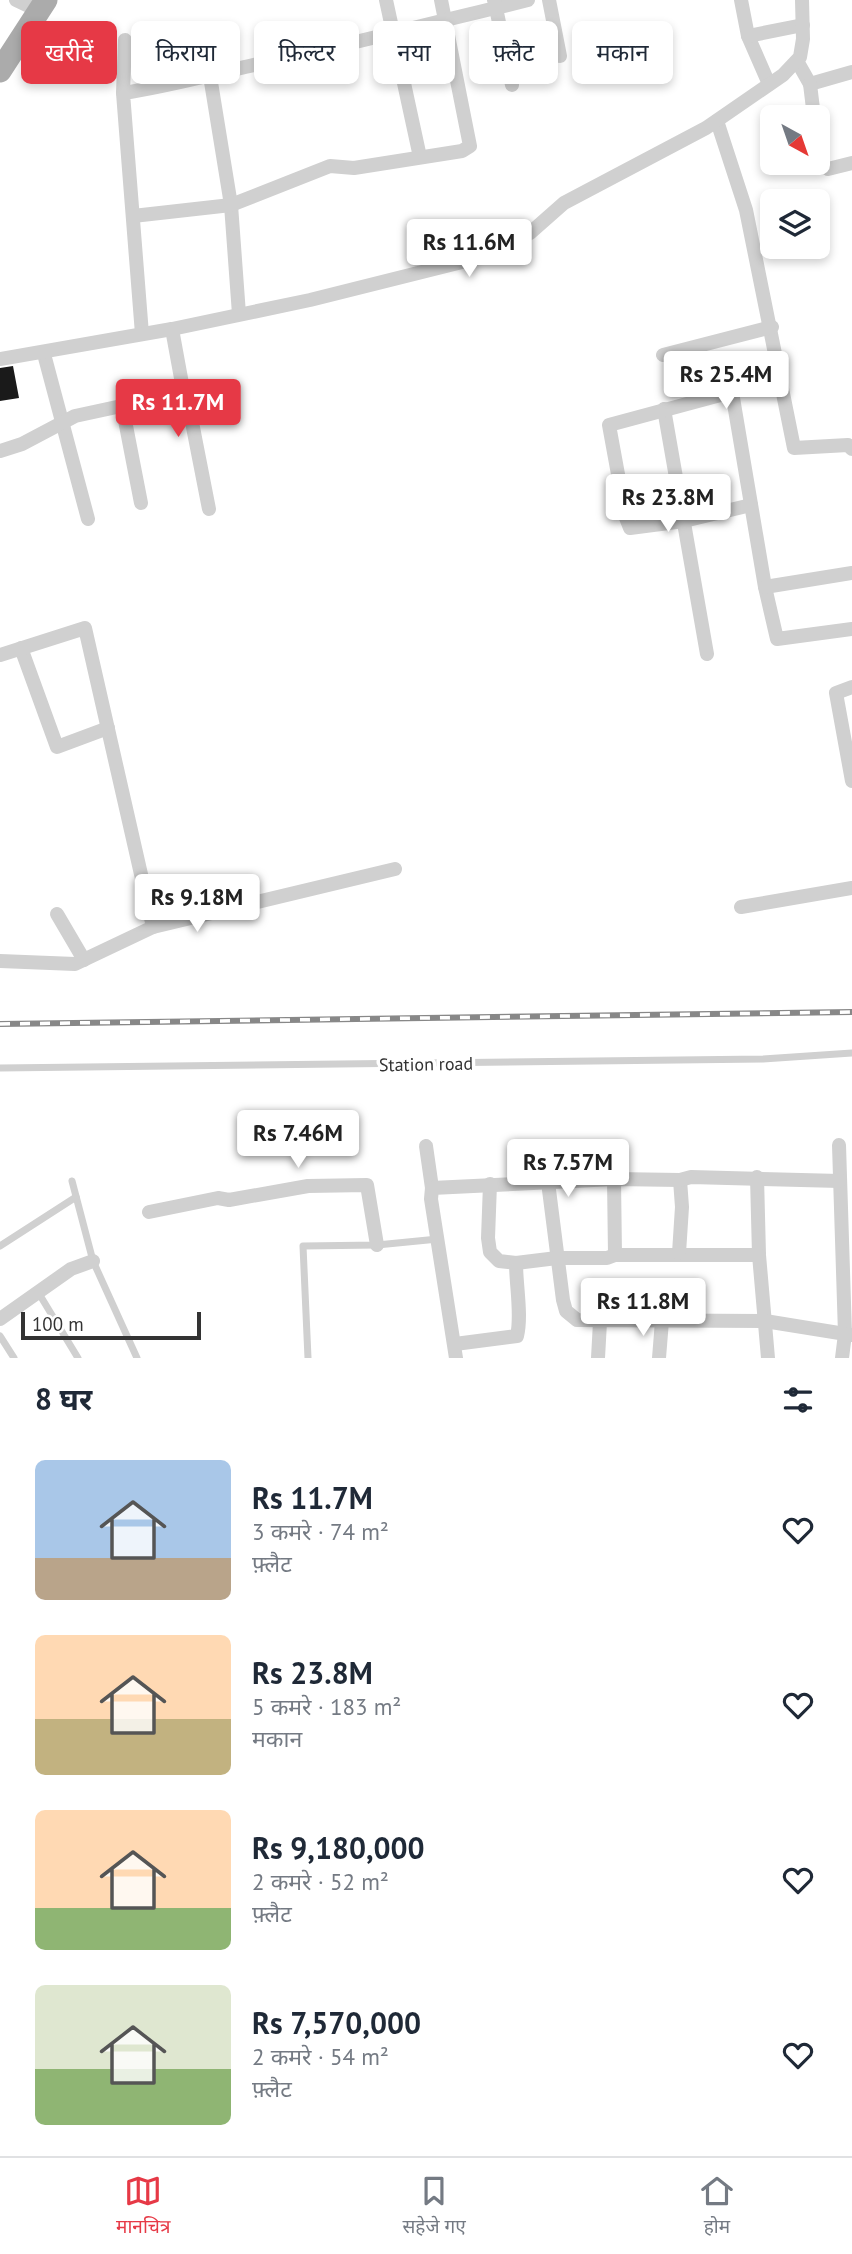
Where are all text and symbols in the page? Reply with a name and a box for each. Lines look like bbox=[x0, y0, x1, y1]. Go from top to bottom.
chip: खरीदें bbox=[21, 21, 117, 84]
chip: किराया bbox=[131, 21, 240, 84]
chip: फ़िल्टर bbox=[254, 21, 359, 84]
chip: नया bbox=[373, 21, 455, 84]
chip: फ़्लैट bbox=[469, 21, 558, 84]
chip: मकान bbox=[572, 21, 673, 84]
north arrow bbox=[760, 105, 830, 175]
map controls bbox=[760, 105, 830, 259]
button: layers bbox=[760, 189, 830, 259]
pin: Rs 11.6M bbox=[397, 219, 541, 279]
text: Rs 11.6M bbox=[423, 227, 515, 256]
pin: Rs 25.4M bbox=[654, 352, 798, 411]
text: Rs 25.4M bbox=[680, 359, 772, 388]
pin: Rs 11.7M bbox=[106, 380, 250, 439]
text: Rs 11.7M bbox=[132, 387, 224, 416]
pin: Rs 23.8M bbox=[596, 475, 740, 534]
text: Rs 23.8M bbox=[622, 482, 714, 511]
pin: Rs 9.18M bbox=[125, 874, 269, 934]
text: Rs 9.18M bbox=[151, 882, 243, 911]
street label: Station road bbox=[379, 1052, 473, 1076]
pin: Rs 7.46M bbox=[226, 1110, 370, 1170]
text: Rs 7.46M bbox=[253, 1118, 343, 1147]
pin: Rs 7.57M bbox=[496, 1140, 640, 1199]
text: Rs 7.57M bbox=[523, 1147, 613, 1176]
pin: Rs 11.8M bbox=[571, 1278, 715, 1338]
text: Rs 11.8M bbox=[597, 1286, 689, 1315]
scale bar bbox=[21, 1309, 201, 1341]
text: 100 m bbox=[32, 1312, 84, 1336]
text: 8 घर bbox=[35, 1379, 92, 1418]
icon: filters bbox=[779, 1381, 817, 1419]
text: Rs 11.7M bbox=[252, 1478, 373, 1517]
icon: home bbox=[91, 1488, 175, 1572]
icon: heart bbox=[779, 1511, 817, 1549]
text: 3 कमरे · 74 m² bbox=[252, 1517, 389, 1546]
text: फ़्लैट bbox=[252, 1549, 292, 1578]
text: Rs 23.8M bbox=[252, 1653, 373, 1692]
icon: home bbox=[91, 1663, 175, 1747]
icon: heart bbox=[779, 1686, 817, 1724]
text: 5 कमरे · 183 m² bbox=[252, 1692, 401, 1721]
text: मकान bbox=[252, 1724, 302, 1753]
text: Rs 9,180,000 bbox=[252, 1828, 425, 1867]
icon: home bbox=[91, 1838, 175, 1922]
icon: heart bbox=[779, 1861, 817, 1899]
text: 2 कमरे · 52 m² bbox=[252, 1867, 389, 1896]
text: फ़्लैट bbox=[252, 1899, 292, 1928]
text: Rs 7,570,000 bbox=[252, 2003, 421, 2042]
icon: home bbox=[91, 2013, 175, 2097]
icon: heart bbox=[779, 2036, 817, 2074]
text: 2 कमरे · 54 m² bbox=[252, 2042, 389, 2071]
text: फ़्लैट bbox=[252, 2074, 292, 2103]
tab: मानचित्र bbox=[116, 2172, 170, 2241]
tab: सहेजे गए bbox=[403, 2172, 466, 2241]
tab: होम bbox=[698, 2172, 736, 2241]

